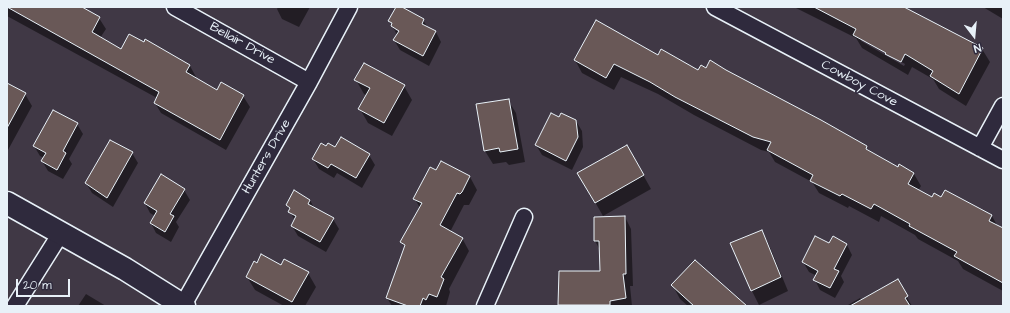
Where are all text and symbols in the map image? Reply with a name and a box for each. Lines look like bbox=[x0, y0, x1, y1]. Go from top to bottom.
north arrow bbox=[954, 16, 994, 56]
street label: Bellair Drive bbox=[206, 20, 278, 68]
text: N bbox=[972, 40, 983, 56]
street label: Cowboy Cove bbox=[818, 57, 900, 111]
street label: Hunters Drive bbox=[239, 117, 295, 197]
scale bar bbox=[18, 271, 72, 297]
text: 20 m bbox=[23, 277, 52, 294]

